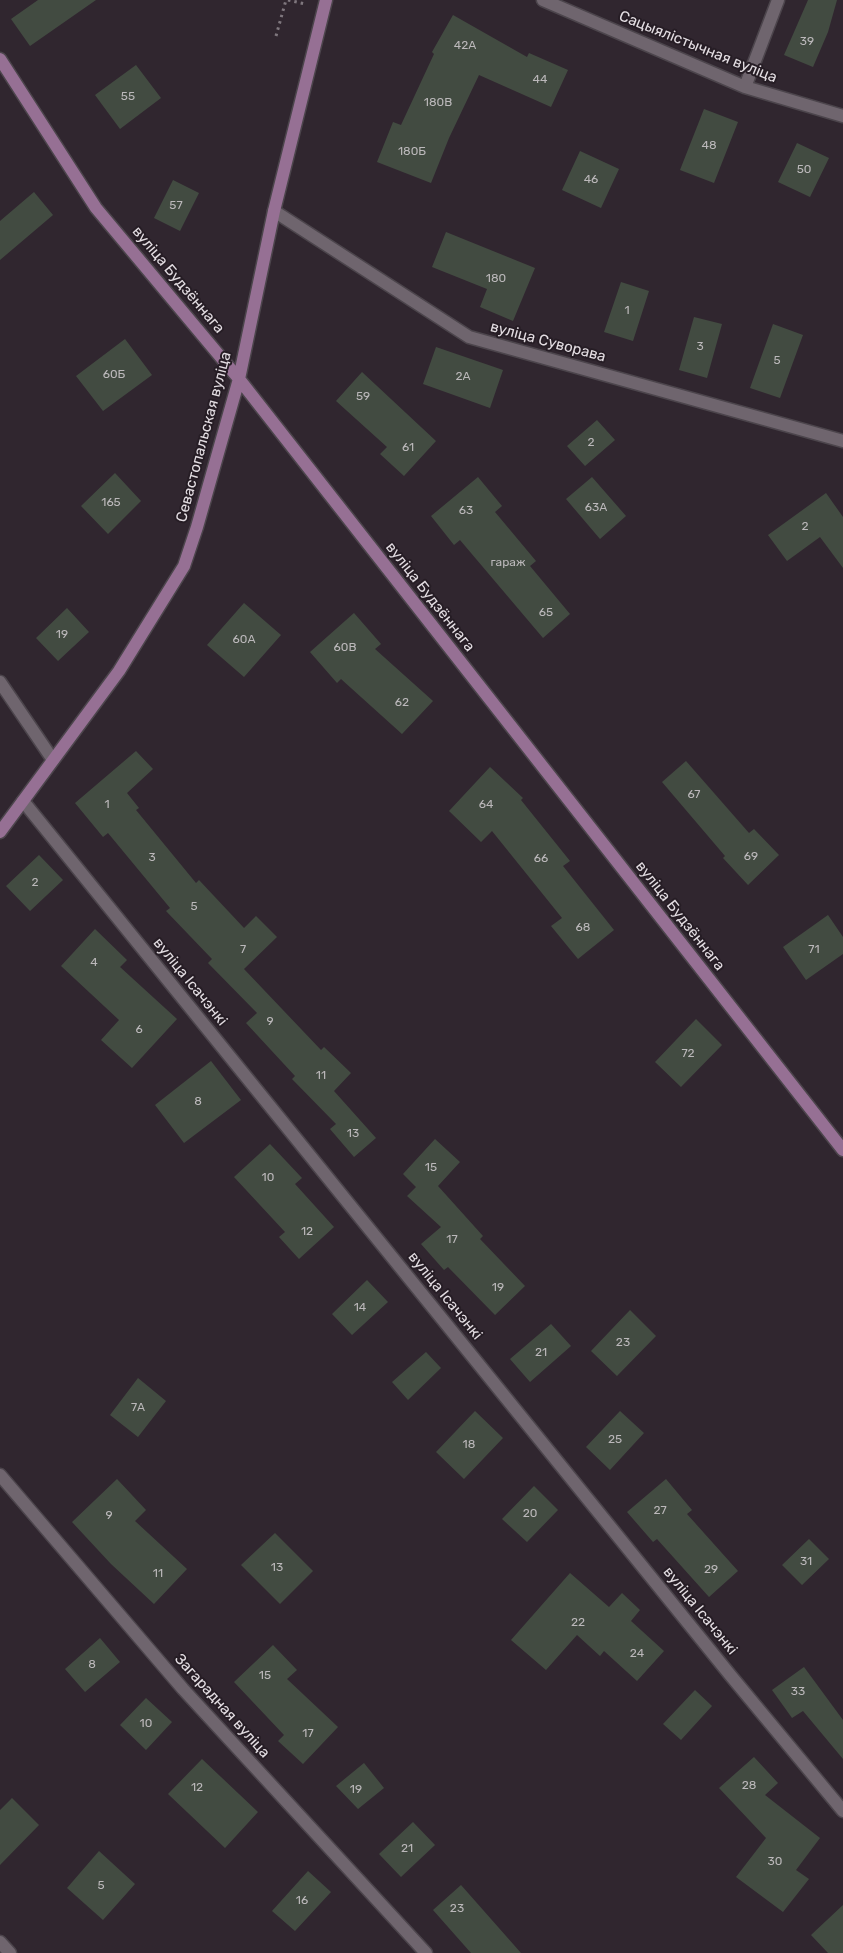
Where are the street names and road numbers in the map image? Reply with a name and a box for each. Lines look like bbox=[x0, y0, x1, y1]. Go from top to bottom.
street label: Сацыялістычная вуліца bbox=[616, 7, 780, 87]
street label: вуліца Будзённага bbox=[128, 223, 228, 337]
street label: вуліца Суворава bbox=[488, 318, 608, 366]
street label: Севастопальская вуліца bbox=[173, 350, 235, 524]
street label: вуліца Будзённага bbox=[382, 539, 478, 655]
street label: вуліца Будзённага bbox=[632, 858, 728, 974]
street label: вуліца Ісачэнкі bbox=[149, 934, 231, 1030]
street label: вуліца Ісачэнкі bbox=[404, 1248, 486, 1344]
street label: вуліца Ісачэнкі bbox=[659, 1563, 741, 1659]
street label: Загарадная вуліца bbox=[171, 1650, 273, 1762]

